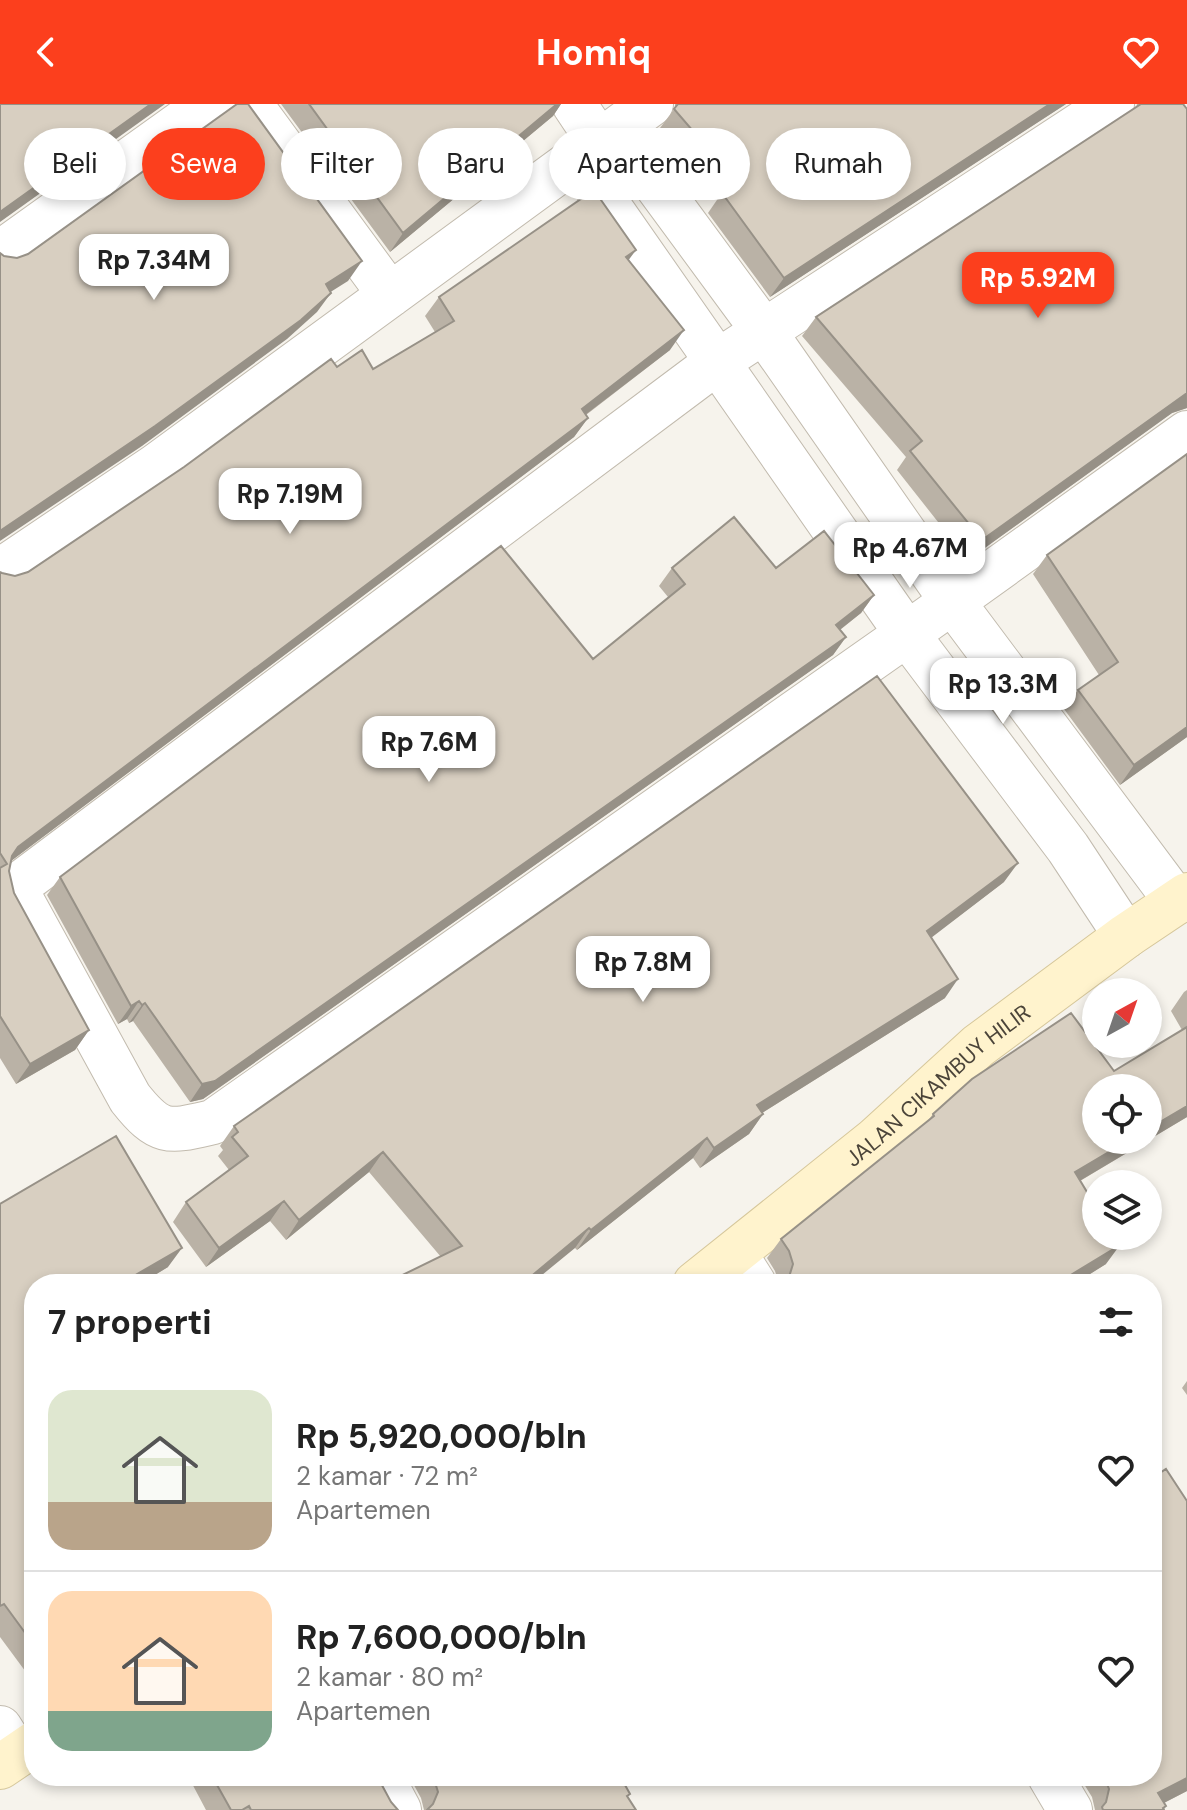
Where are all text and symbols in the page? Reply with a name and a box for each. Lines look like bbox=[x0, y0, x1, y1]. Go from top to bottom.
text: Homiq bbox=[536, 29, 651, 76]
icon: back bbox=[24, 30, 68, 74]
icon: heart bbox=[1119, 30, 1163, 74]
chip: Beli bbox=[24, 128, 126, 200]
chip: Sewa bbox=[142, 128, 265, 200]
chip: Filter bbox=[281, 128, 402, 200]
chip: Baru bbox=[418, 128, 533, 200]
chip: Apartemen bbox=[549, 128, 750, 200]
chip: Rumah bbox=[766, 128, 911, 200]
pin: Rp 7.34M bbox=[71, 234, 237, 302]
text: Rp 7.34M bbox=[97, 243, 211, 277]
pin: Rp 5.92M bbox=[955, 252, 1121, 320]
text: Rp 5.92M bbox=[980, 261, 1096, 295]
pin: Rp 7.19M bbox=[207, 468, 373, 536]
text: Rp 7.19M bbox=[237, 477, 343, 511]
pin: Rp 4.67M bbox=[827, 522, 993, 590]
text: Rp 4.67M bbox=[852, 531, 968, 565]
pin: Rp 13.3M bbox=[920, 658, 1086, 726]
text: Rp 13.3M bbox=[948, 667, 1058, 701]
pin: Rp 7.6M bbox=[355, 716, 503, 784]
text: Rp 7.6M bbox=[380, 725, 478, 759]
pin: Rp 7.8M bbox=[569, 936, 717, 1004]
text: Rp 7.8M bbox=[594, 945, 692, 979]
north arrow bbox=[1082, 978, 1162, 1058]
map controls bbox=[1082, 978, 1162, 1250]
street label: JALAN CIKAMBUY HILIR bbox=[839, 998, 1037, 1173]
button: locate bbox=[1082, 1074, 1162, 1154]
button: layers bbox=[1082, 1170, 1162, 1250]
text: 7 properti bbox=[48, 1300, 212, 1345]
icon: filters bbox=[1094, 1300, 1138, 1344]
text: Rp 5,920,000/bln bbox=[296, 1414, 587, 1459]
icon: home bbox=[112, 1422, 208, 1518]
icon: heart bbox=[1094, 1448, 1138, 1492]
text: 2 kamar · 72 m² bbox=[296, 1459, 478, 1493]
text: Apartemen bbox=[296, 1493, 431, 1527]
text: Rp 7,600,000/bln bbox=[296, 1615, 587, 1660]
icon: home bbox=[112, 1623, 208, 1719]
icon: heart bbox=[1094, 1649, 1138, 1693]
text: 2 kamar · 80 m² bbox=[296, 1660, 483, 1694]
text: Apartemen bbox=[296, 1694, 431, 1728]

